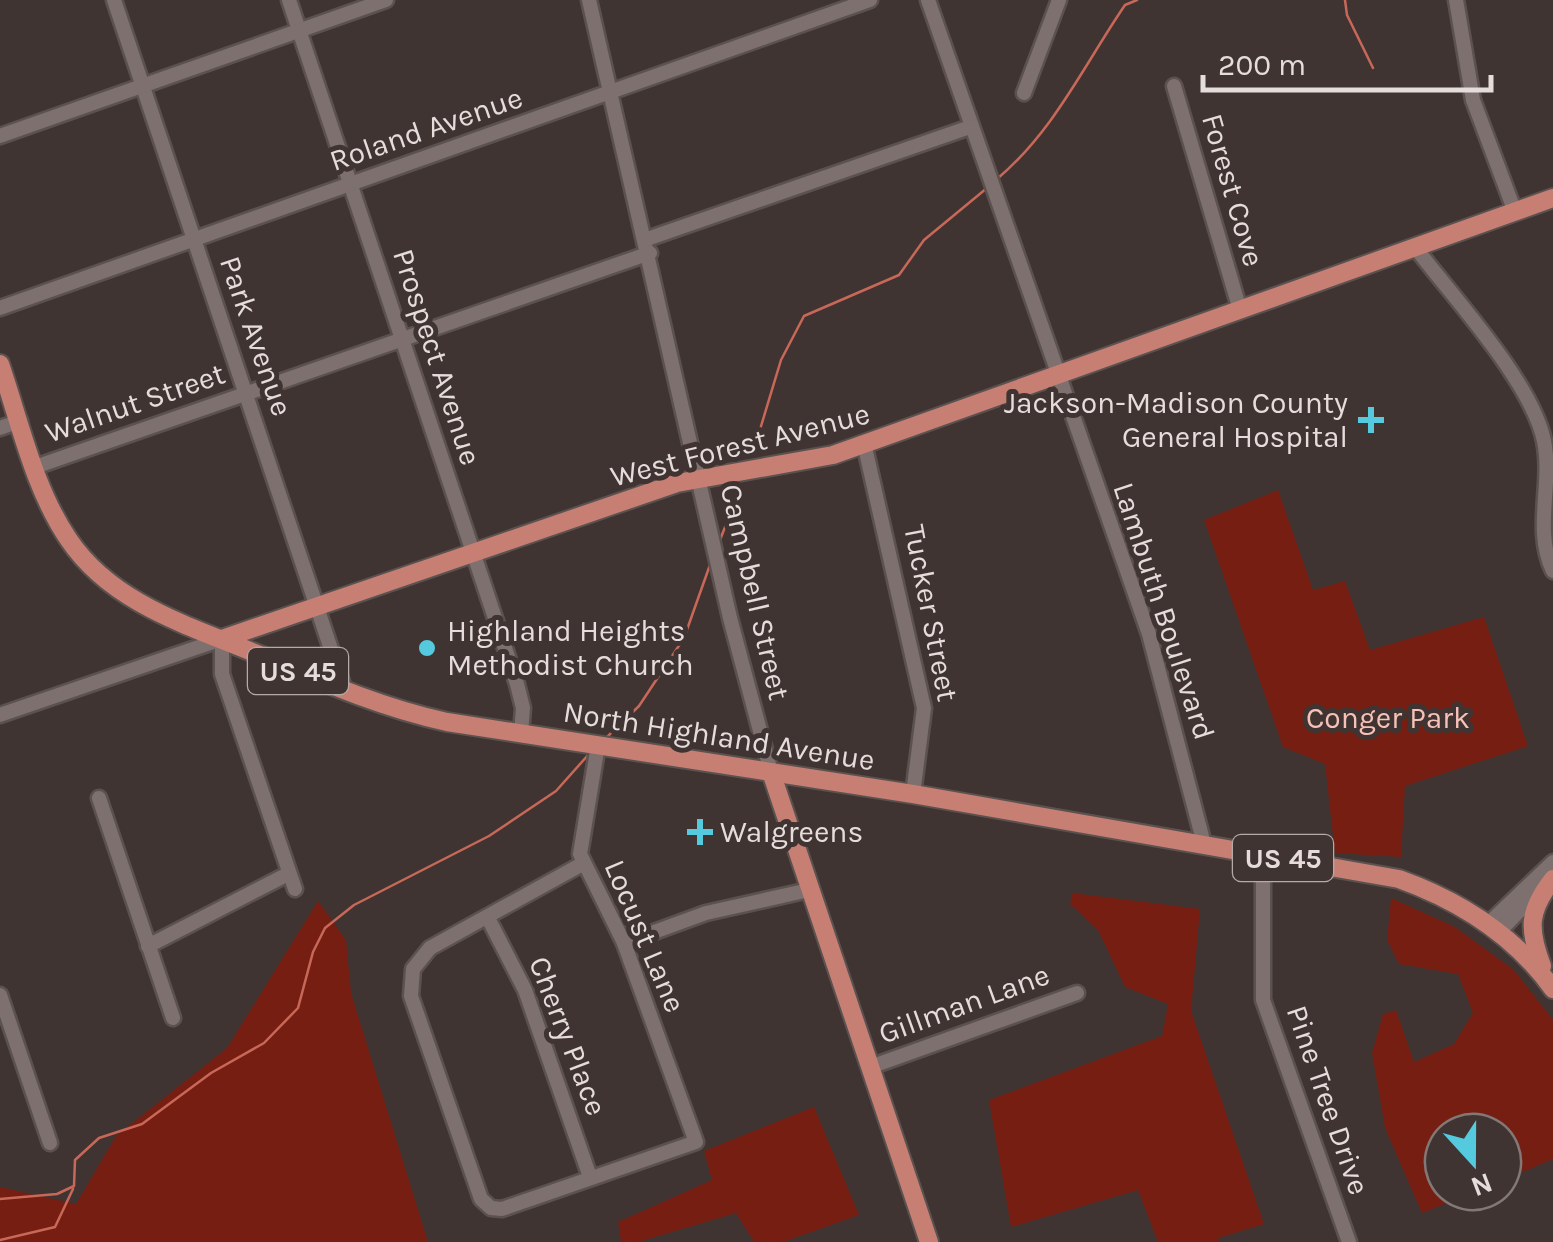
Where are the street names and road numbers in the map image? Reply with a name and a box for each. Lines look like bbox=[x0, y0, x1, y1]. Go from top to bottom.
street label: Roland Avenue bbox=[325, 79, 527, 179]
street label: Forest Cove bbox=[1194, 110, 1272, 270]
street label: Prospect Avenue bbox=[385, 244, 489, 470]
street label: Park Avenue bbox=[212, 251, 300, 421]
street label: Walnut Street bbox=[40, 355, 230, 451]
street label: West Forest Avenue bbox=[607, 395, 873, 495]
street label: Lambuth Boulevard bbox=[1105, 478, 1223, 744]
street label: Campbell Street bbox=[713, 481, 797, 703]
street label: Tucker Street bbox=[896, 522, 966, 704]
road number: US 45 bbox=[248, 648, 348, 694]
street label: North Highland Avenue bbox=[561, 694, 877, 778]
road number: US 45 bbox=[1233, 835, 1333, 881]
street label: Locust Lane bbox=[597, 854, 693, 1018]
street label: Cherry Place bbox=[521, 952, 615, 1120]
street label: Gillman Lane bbox=[874, 956, 1054, 1052]
street label: Pine Tree Drive bbox=[1279, 1001, 1377, 1199]

